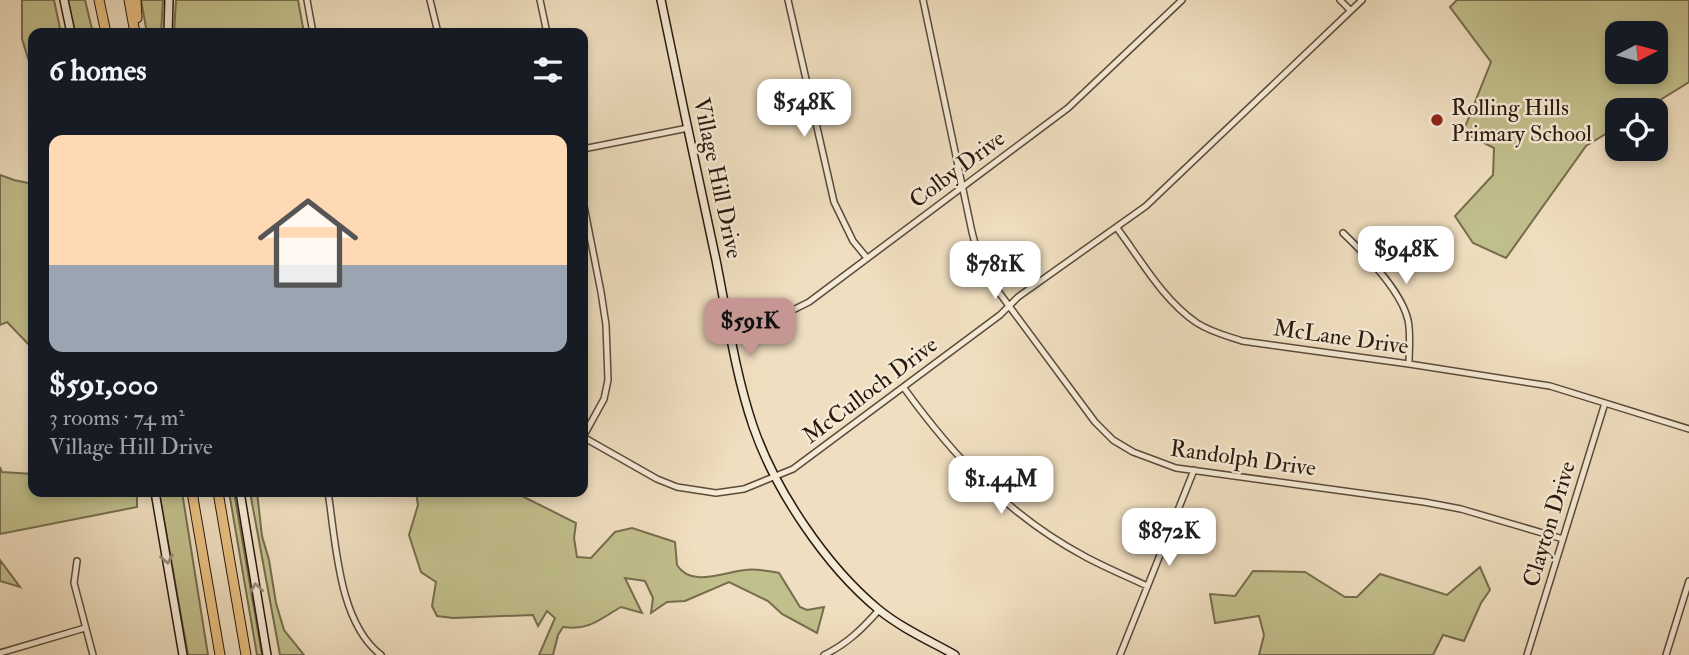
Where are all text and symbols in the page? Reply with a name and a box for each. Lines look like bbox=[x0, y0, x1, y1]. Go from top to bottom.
north arrow bbox=[1605, 21, 1668, 84]
map controls bbox=[1605, 21, 1668, 161]
icon: filters bbox=[529, 51, 567, 89]
text: 6 homes bbox=[49, 52, 147, 89]
pin: $548K bbox=[755, 80, 853, 139]
text: $548K bbox=[773, 87, 835, 116]
place label: Rolling Hills Primary School bbox=[1451, 93, 1592, 148]
street label: Village Hill Drive bbox=[687, 95, 749, 261]
button: locate bbox=[1605, 98, 1668, 161]
marker: Rolling Hills Primary School bbox=[1429, 112, 1445, 128]
street label: Colby Drive bbox=[903, 123, 1011, 214]
icon: home bbox=[245, 180, 371, 306]
pin: $948K bbox=[1357, 226, 1455, 286]
text: $948K bbox=[1374, 234, 1438, 263]
pin: $781K bbox=[946, 242, 1044, 301]
text: $781K bbox=[966, 249, 1024, 278]
pin: $591K bbox=[701, 298, 799, 358]
text: $591K bbox=[720, 306, 780, 335]
street label: McLane Drive bbox=[1272, 313, 1411, 361]
street label: McCulloch Drive bbox=[797, 330, 943, 450]
text: $591,000 bbox=[49, 366, 158, 403]
text: 3 rooms · 74 m² bbox=[49, 403, 185, 432]
text: Village Hill Drive bbox=[49, 432, 213, 461]
street label: Randolph Drive bbox=[1168, 433, 1318, 484]
pin: $1.44M bbox=[944, 456, 1058, 516]
street label: Clayton Drive bbox=[1516, 457, 1582, 590]
text: $1.44M bbox=[964, 464, 1038, 493]
pin: $872K bbox=[1120, 508, 1218, 568]
text: $872K bbox=[1138, 516, 1200, 545]
one-way arrow bbox=[159, 553, 174, 565]
one-way arrow bbox=[249, 582, 264, 594]

